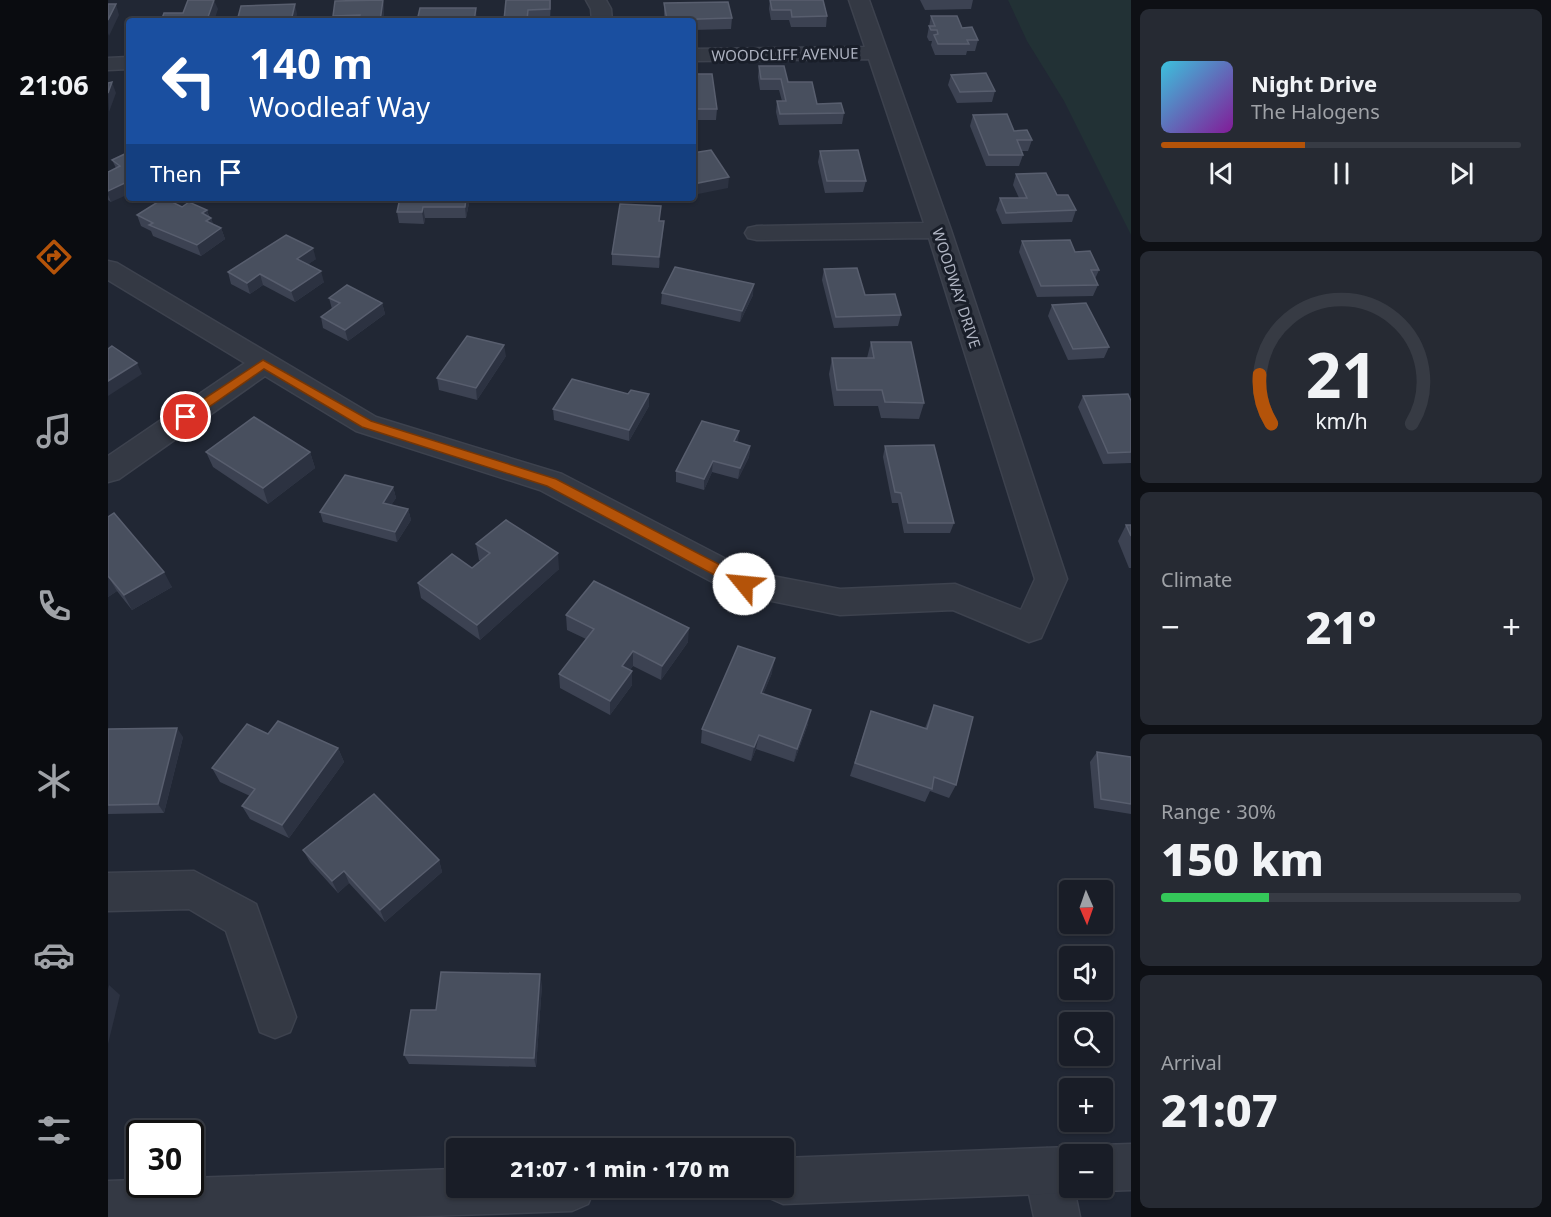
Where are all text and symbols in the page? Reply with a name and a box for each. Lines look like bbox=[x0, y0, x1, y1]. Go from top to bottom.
text: 140 m bbox=[249, 34, 373, 91]
icon: left bbox=[150, 42, 228, 120]
street label: WOODCLIFF AVENUE bbox=[711, 43, 859, 65]
text: 21:06 bbox=[19, 66, 89, 103]
text: Night Drive bbox=[1251, 68, 1377, 98]
text: Woodleaf Way bbox=[249, 88, 430, 125]
text: The Halogens bbox=[1251, 98, 1380, 125]
icon: arrive bbox=[214, 156, 247, 189]
icon: previous bbox=[1205, 157, 1238, 190]
icon: pause bbox=[1325, 157, 1358, 190]
icon: next bbox=[1445, 157, 1478, 190]
text: Then bbox=[150, 158, 202, 188]
street label: WOODWAY DRIVE bbox=[928, 225, 986, 351]
icon: directions bbox=[33, 236, 75, 278]
text: 21 bbox=[1305, 331, 1377, 416]
pin bbox=[160, 391, 211, 442]
icon: arrive bbox=[169, 400, 202, 433]
text: km/h bbox=[1315, 406, 1367, 435]
icon: music bbox=[33, 410, 75, 452]
position arrow bbox=[712, 552, 776, 616]
text: Climate bbox=[1161, 566, 1232, 593]
icon: phone bbox=[33, 585, 75, 627]
text: 21° bbox=[1305, 596, 1377, 657]
text: − bbox=[1161, 604, 1180, 649]
text: + bbox=[1502, 604, 1521, 649]
icon: climate bbox=[33, 760, 75, 802]
text: Range · 30% bbox=[1161, 798, 1276, 825]
text: 150 km bbox=[1161, 828, 1324, 889]
north arrow bbox=[1059, 880, 1113, 934]
map controls bbox=[1059, 880, 1113, 1198]
icon: car bbox=[33, 934, 75, 976]
button: sound bbox=[1059, 946, 1113, 1000]
button: search bbox=[1059, 1012, 1113, 1066]
text: Arrival bbox=[1161, 1049, 1222, 1076]
button: + bbox=[1059, 1078, 1113, 1132]
text: 21:07 bbox=[1161, 1079, 1278, 1140]
icon: filters bbox=[33, 1109, 75, 1151]
speed limit sign: 30 bbox=[126, 1120, 204, 1198]
button: − bbox=[1059, 1144, 1113, 1198]
text: 21:07 · 1 min · 170 m bbox=[510, 1153, 730, 1183]

